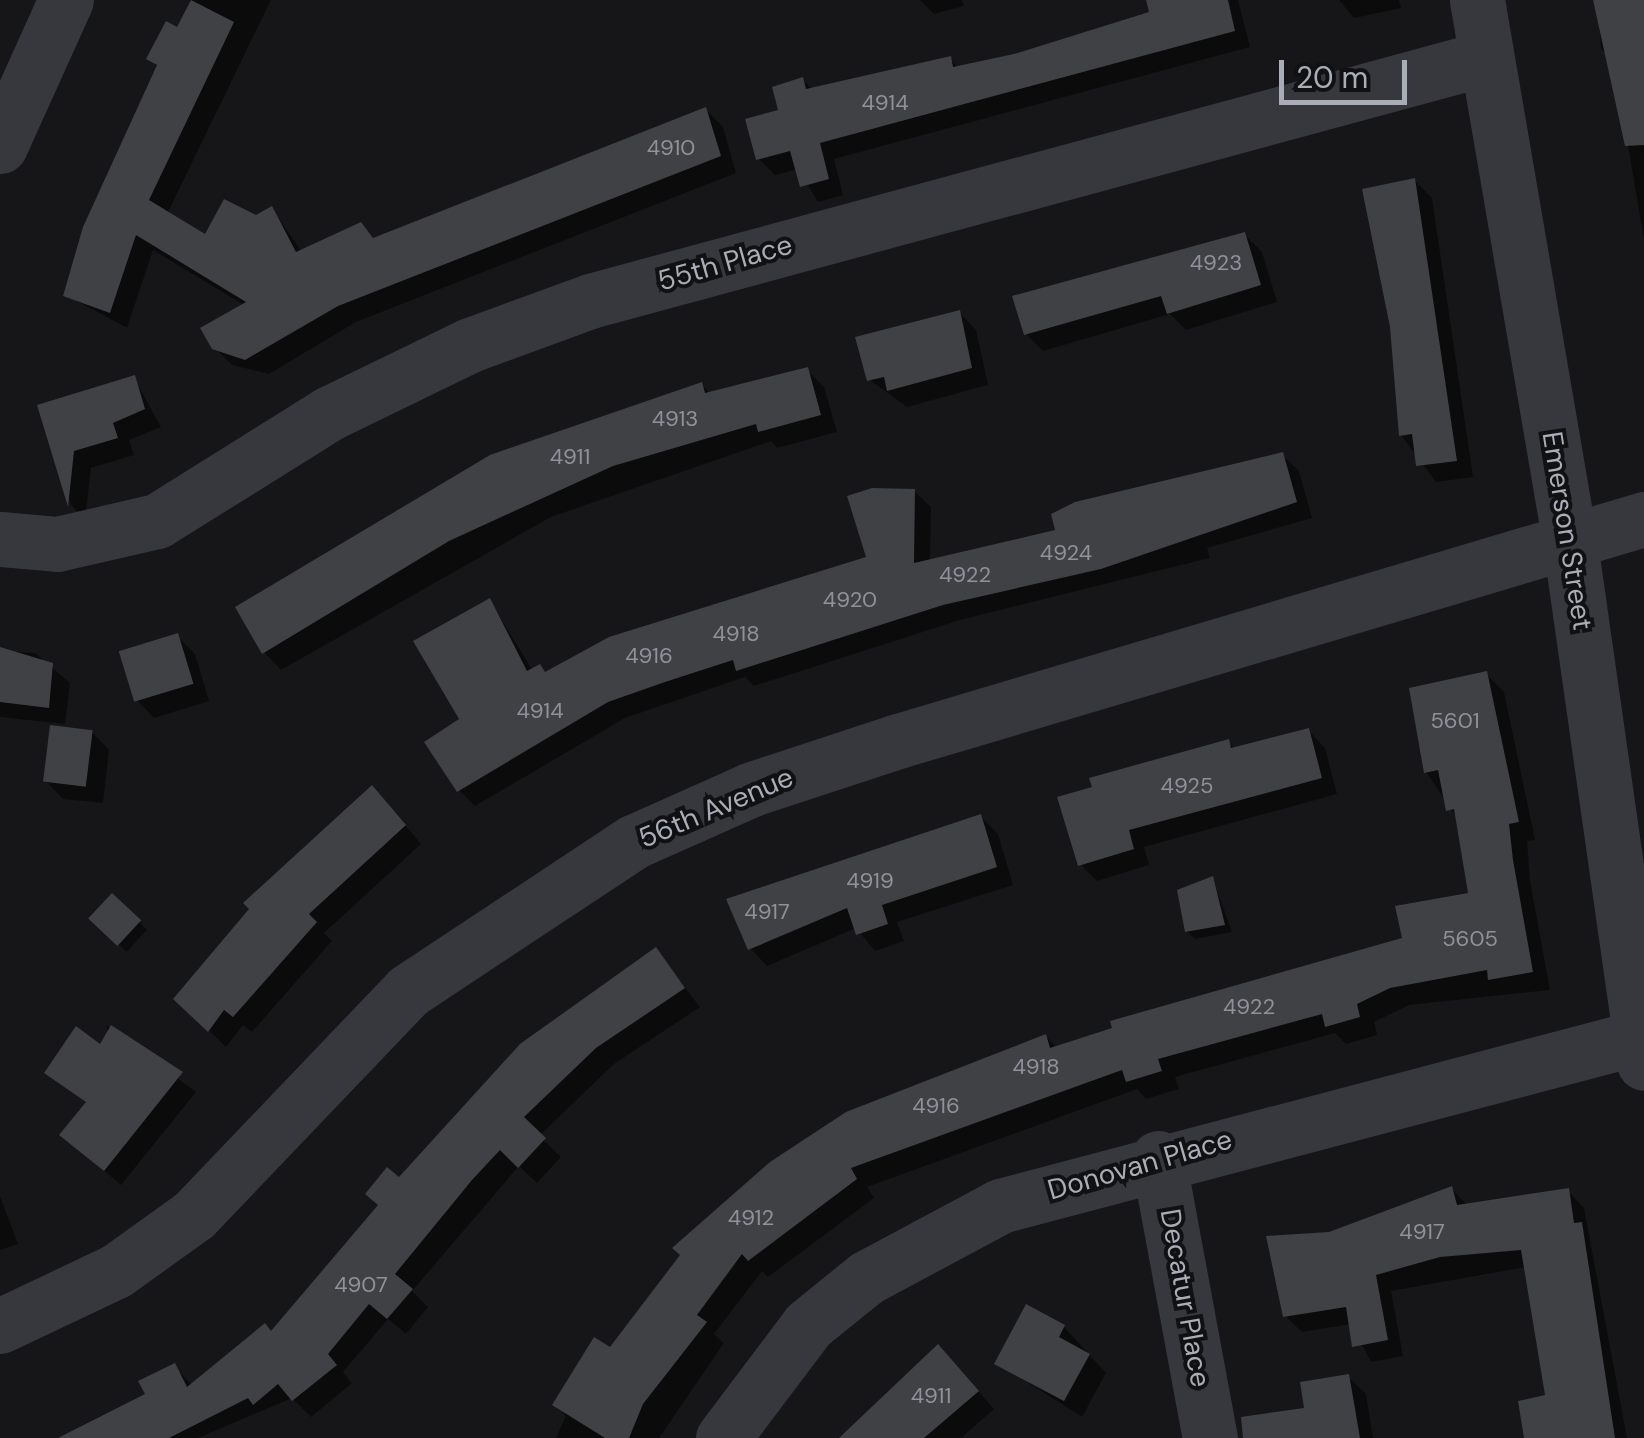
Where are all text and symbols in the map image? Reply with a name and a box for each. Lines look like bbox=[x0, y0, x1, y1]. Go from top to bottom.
scale bar bbox=[1284, 40, 1412, 102]
text: 20 m bbox=[1296, 58, 1368, 97]
house number: 4914 bbox=[861, 90, 909, 116]
house number: 4910 bbox=[647, 135, 695, 161]
street label: 55th Place bbox=[654, 228, 796, 298]
house number: 4923 bbox=[1190, 250, 1242, 276]
house number: 4913 bbox=[652, 406, 698, 432]
street label: Emerson Street bbox=[1535, 429, 1599, 633]
house number: 4911 bbox=[550, 444, 590, 470]
house number: 4924 bbox=[1040, 540, 1092, 566]
house number: 4922 bbox=[939, 562, 991, 588]
house number: 4920 bbox=[823, 587, 877, 613]
house number: 4918 bbox=[712, 621, 760, 647]
house number: 4916 bbox=[625, 643, 673, 669]
house number: 4914 bbox=[516, 698, 564, 724]
house number: 5601 bbox=[1430, 708, 1480, 734]
street label: 56th Avenue bbox=[634, 760, 798, 856]
house number: 4925 bbox=[1161, 773, 1213, 799]
house number: 4919 bbox=[846, 868, 894, 894]
house number: 4917 bbox=[744, 899, 790, 925]
house number: 5605 bbox=[1442, 926, 1498, 952]
house number: 4922 bbox=[1223, 994, 1275, 1020]
house number: 4918 bbox=[1012, 1054, 1060, 1080]
house number: 4916 bbox=[912, 1093, 960, 1119]
street label: Donovan Place bbox=[1044, 1123, 1236, 1207]
house number: 4912 bbox=[728, 1205, 774, 1231]
street label: Decatur Place bbox=[1153, 1206, 1217, 1390]
house number: 4917 bbox=[1399, 1219, 1445, 1245]
house number: 4907 bbox=[334, 1272, 388, 1298]
house number: 4911 bbox=[911, 1383, 951, 1409]

